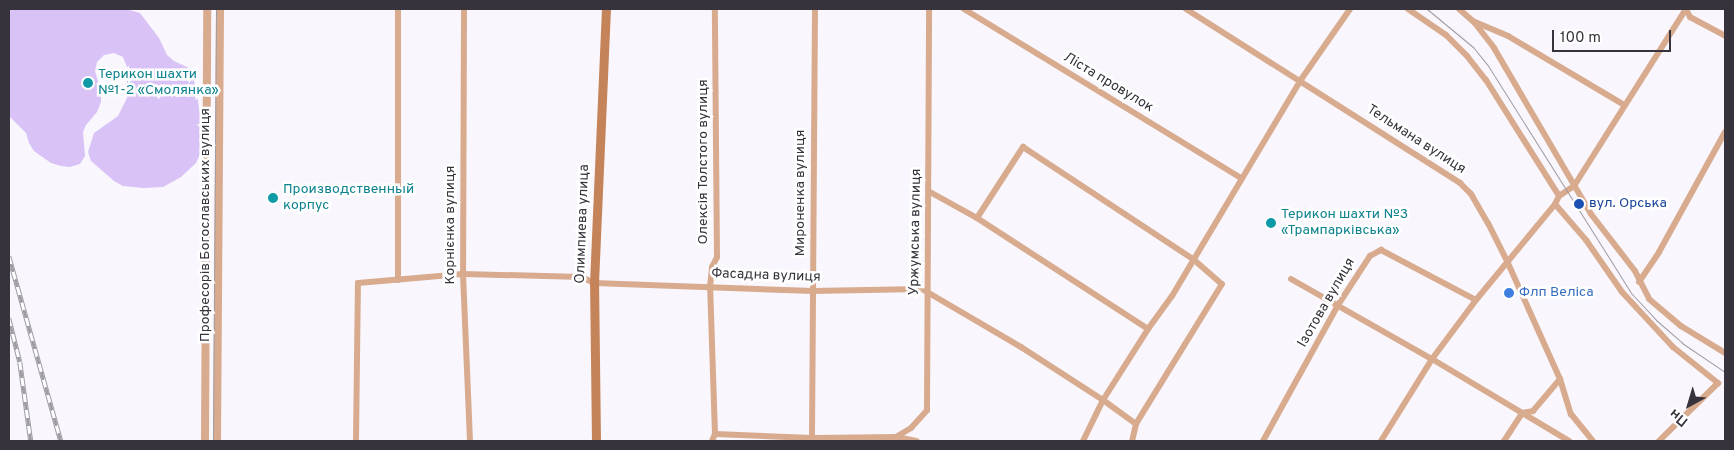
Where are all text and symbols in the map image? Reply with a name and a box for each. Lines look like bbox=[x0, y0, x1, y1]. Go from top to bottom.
scale bar bbox=[1554, 20, 1673, 52]
text: 100 m bbox=[1560, 29, 1601, 48]
street label: Ліста провулок bbox=[1060, 49, 1156, 117]
place label: Терикон шахти №1-2 «Смолянка» bbox=[98, 67, 218, 100]
marker: Терикон шахти №1-2 «Смолянка» bbox=[82, 77, 94, 89]
street label: Олексія Толстого вулиця bbox=[696, 79, 712, 245]
street label: Тельмана вулиця bbox=[1363, 102, 1469, 178]
street label: Професорів Богославських вулиця bbox=[198, 108, 214, 342]
street label: Мироненка вулиця bbox=[793, 130, 809, 256]
street label: Олимпиева улица bbox=[573, 164, 593, 284]
street label: Корнієнка вулиця bbox=[443, 166, 459, 284]
street label: Уржумська вулиця bbox=[906, 168, 926, 296]
place label: Производственный корпус bbox=[283, 182, 414, 214]
marker: Производственный корпус bbox=[267, 192, 279, 204]
place label: вул. Орська bbox=[1589, 196, 1667, 212]
marker: вул. Орська bbox=[1573, 198, 1585, 210]
place label: Терикон шахти №3 «Трампарківська» bbox=[1281, 207, 1408, 240]
marker: Терикон шахти №3 «Трампарківська» bbox=[1265, 217, 1277, 229]
street label: Ізотова вулиця bbox=[1295, 255, 1359, 351]
street label: Фасадна вулиця bbox=[711, 266, 821, 286]
place label: Флп Веліса bbox=[1519, 285, 1594, 301]
marker: Флп Веліса bbox=[1503, 287, 1515, 299]
north arrow bbox=[1664, 380, 1714, 430]
text: Пн bbox=[1667, 405, 1692, 430]

